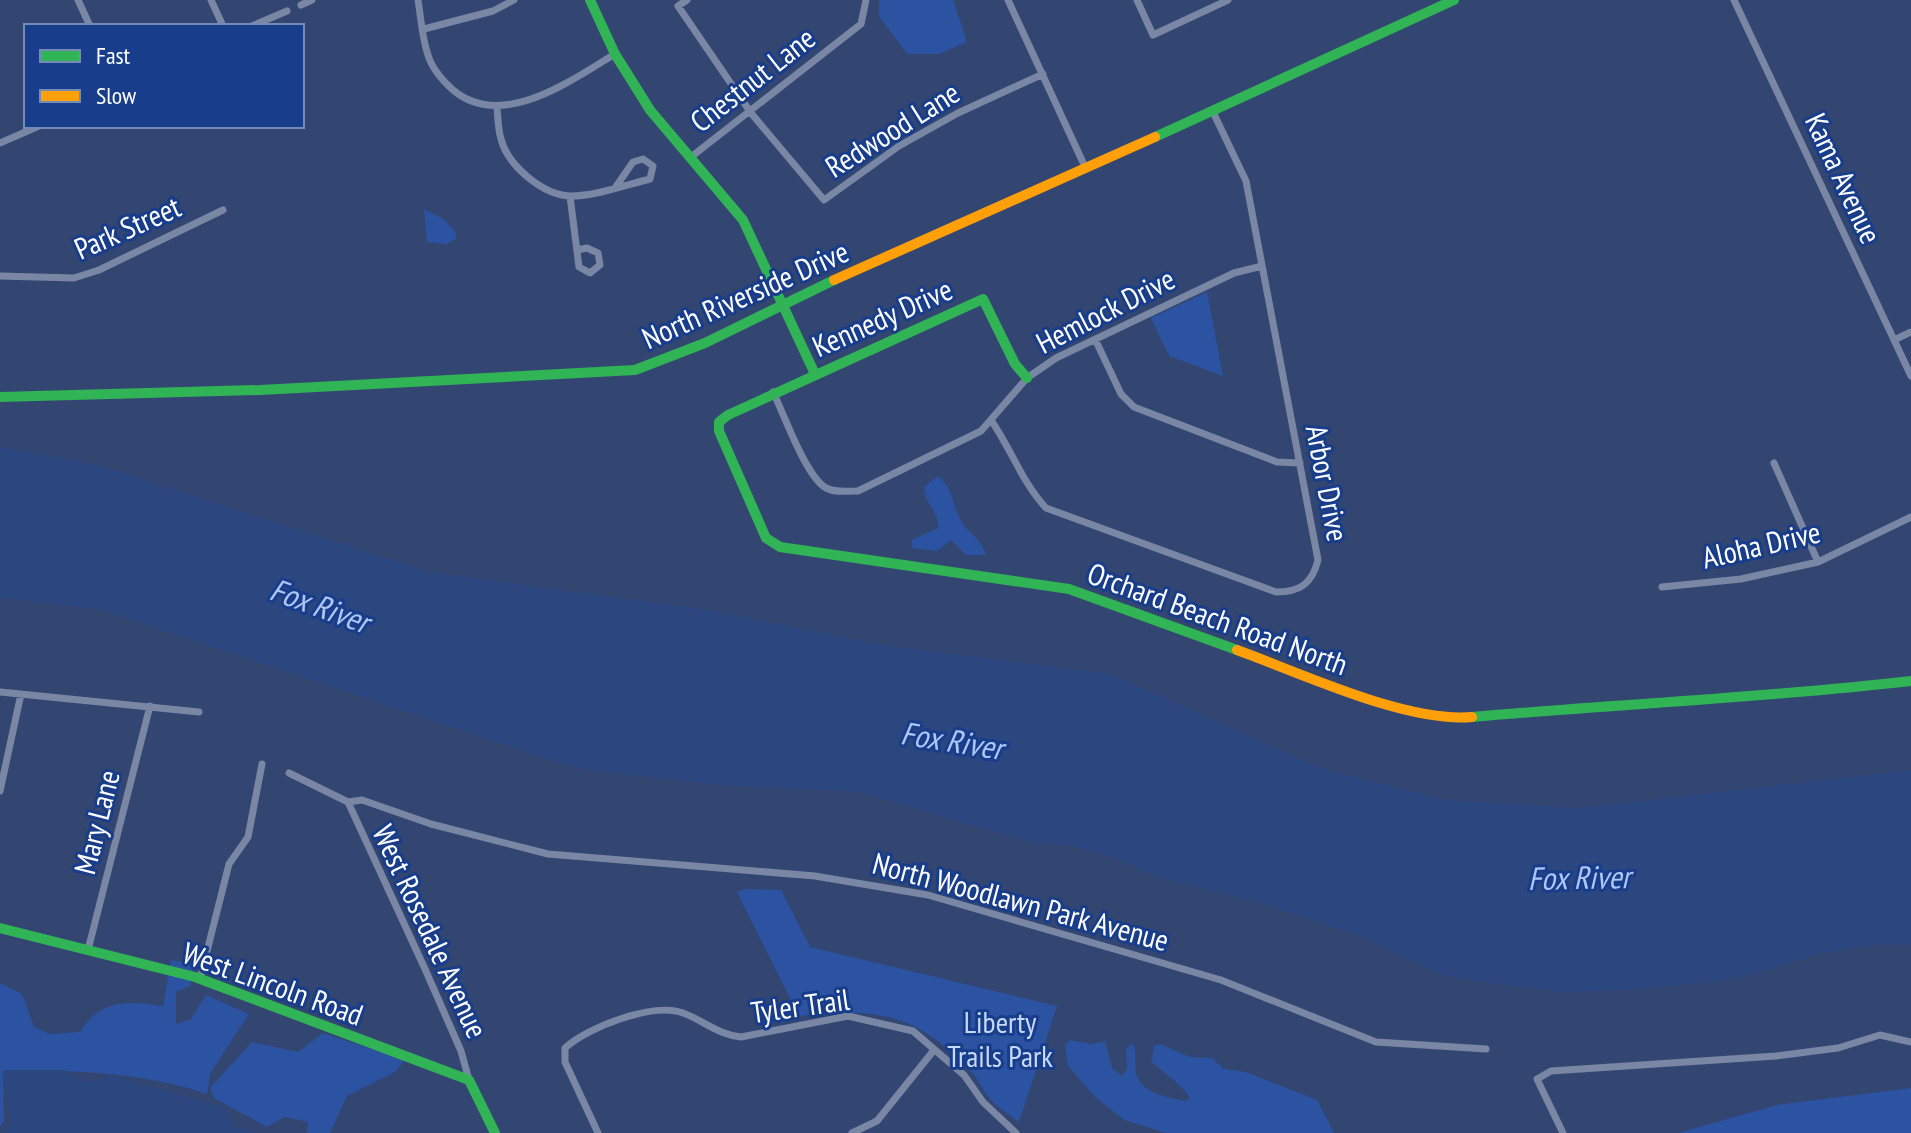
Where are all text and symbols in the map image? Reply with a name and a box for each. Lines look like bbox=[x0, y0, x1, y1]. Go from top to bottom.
street label: Chestnut Lane bbox=[682, 18, 822, 140]
legend bbox=[24, 24, 304, 128]
text: Fast bbox=[96, 40, 131, 71]
street label: Redwood Lane bbox=[818, 72, 966, 186]
text: Slow bbox=[96, 80, 137, 111]
street label: Kama Avenue bbox=[1797, 107, 1891, 249]
street label: Park Street bbox=[68, 186, 187, 268]
street label: North Riverside Drive bbox=[636, 231, 854, 357]
street label: Hemlock Drive bbox=[1029, 258, 1181, 362]
street label: Kennedy Drive bbox=[806, 269, 958, 365]
street label: Arbor Drive bbox=[1298, 422, 1358, 544]
street label: Aloha Drive bbox=[1698, 511, 1824, 577]
street label: Orchard Beach Road North bbox=[1083, 553, 1353, 683]
water label: Fox River bbox=[265, 568, 379, 644]
water label: Fox River bbox=[898, 711, 1010, 769]
street label: Mary Lane bbox=[64, 766, 128, 878]
street label: West Rosedale Avenue bbox=[365, 818, 497, 1044]
street label: North Woodlawn Park Avenue bbox=[869, 843, 1173, 959]
water label: Fox River bbox=[1527, 855, 1635, 899]
street label: West Lincoln Road bbox=[177, 932, 369, 1034]
street label: Tyler Trail bbox=[748, 979, 852, 1031]
park label: Liberty Trails Park bbox=[947, 1002, 1053, 1075]

